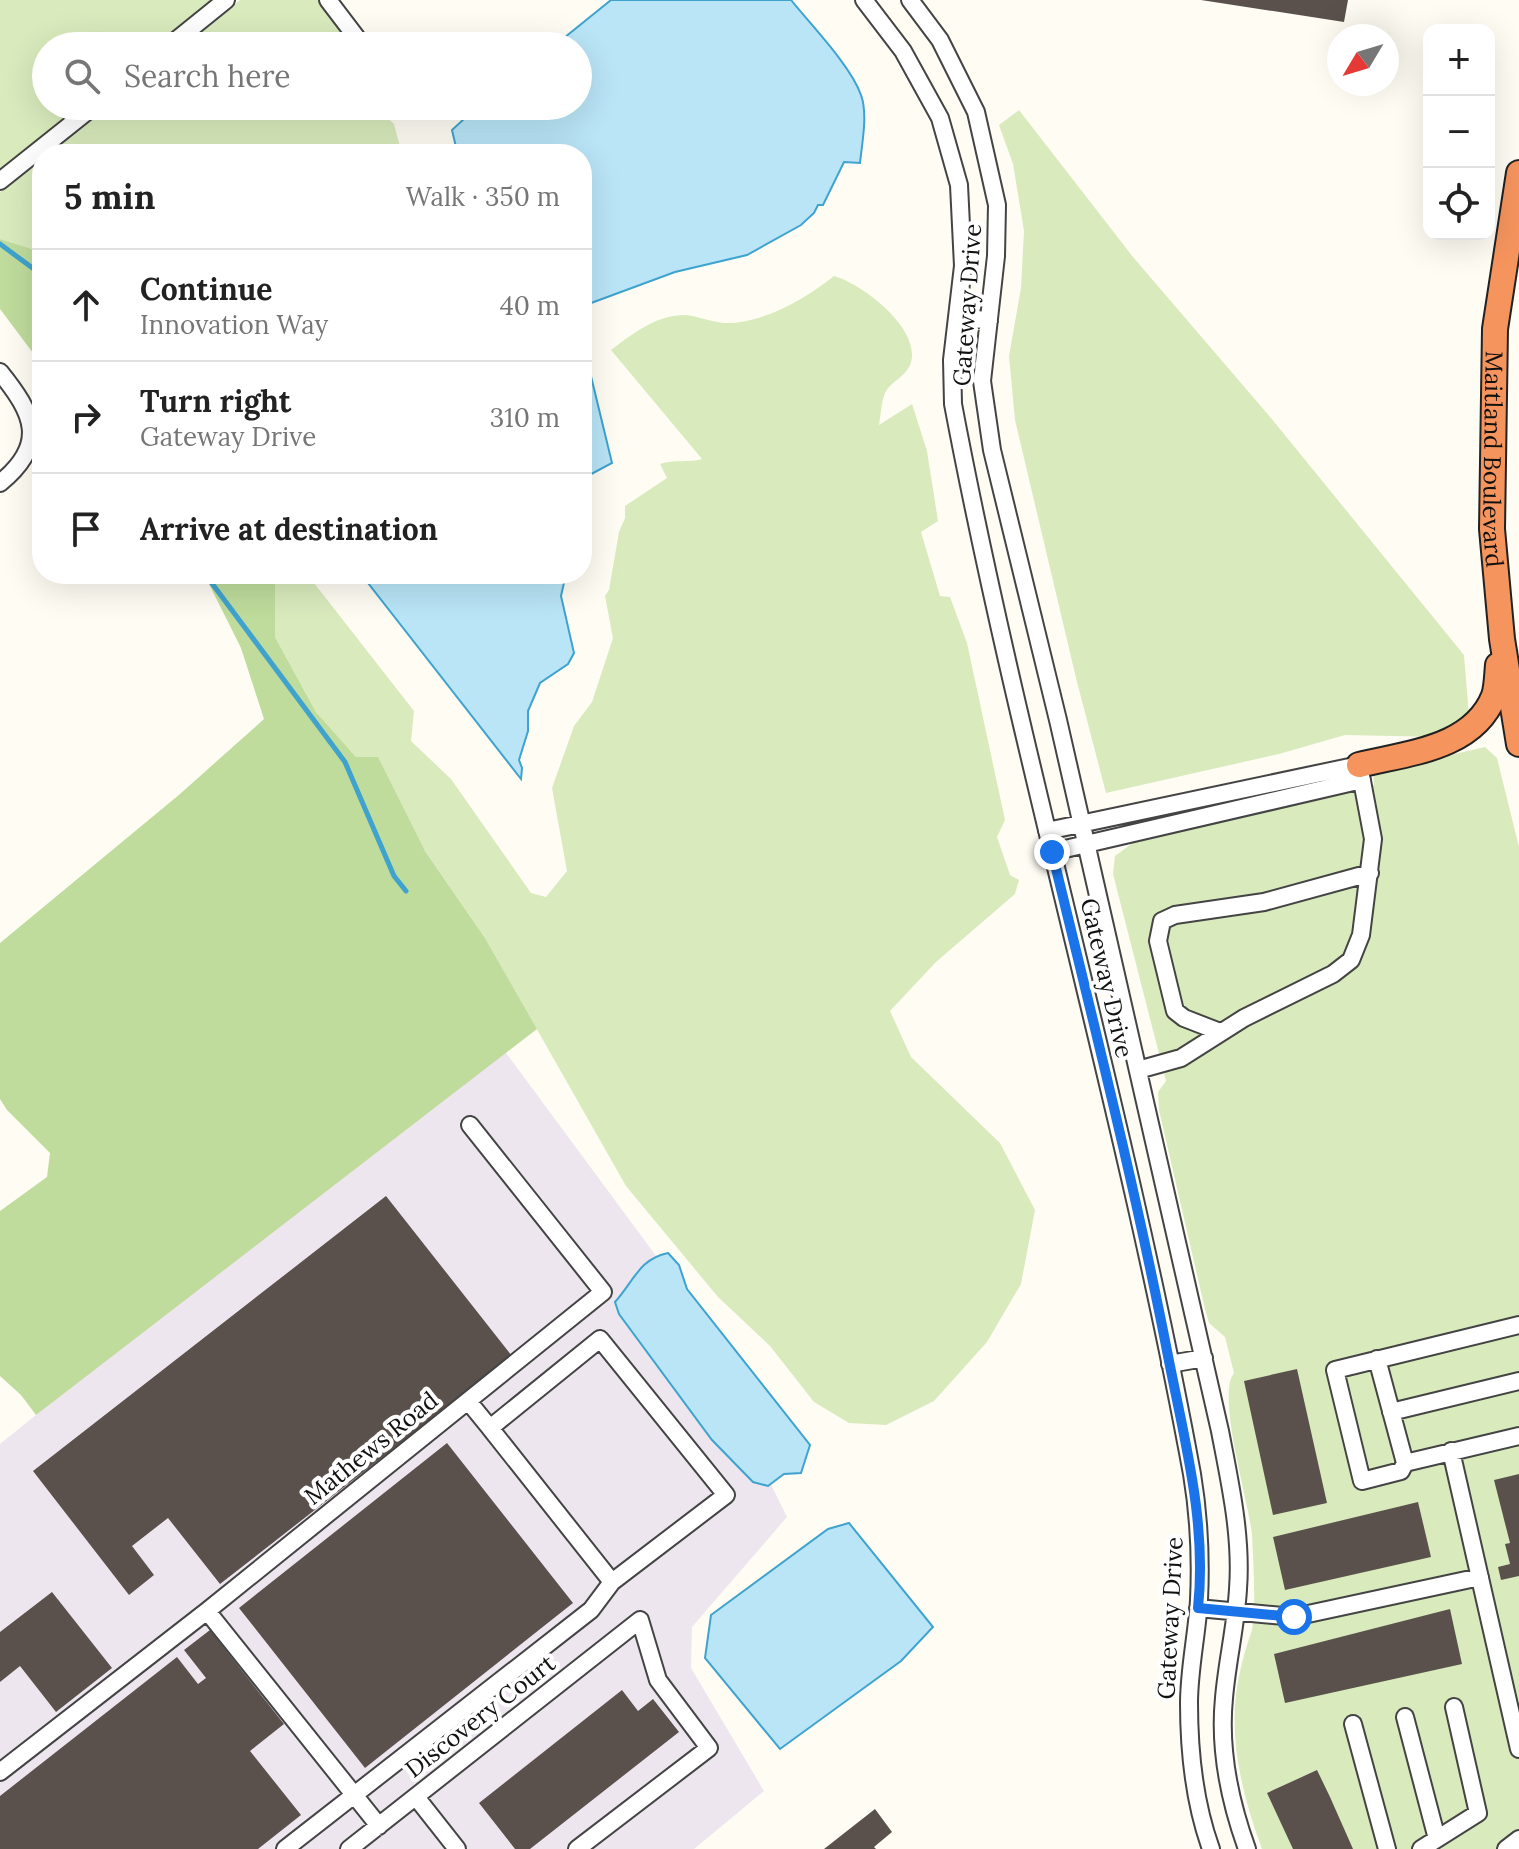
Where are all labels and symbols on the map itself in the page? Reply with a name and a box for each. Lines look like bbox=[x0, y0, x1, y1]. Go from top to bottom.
north arrow bbox=[1327, 24, 1399, 96]
street label: Gateway Drive bbox=[946, 223, 988, 387]
street label: Maitland Boulevard bbox=[1476, 351, 1511, 569]
route end bbox=[1034, 834, 1070, 870]
street label: Gateway Drive bbox=[1074, 895, 1140, 1061]
street label: Mathews Road bbox=[298, 1385, 444, 1511]
street label: Gateway Drive bbox=[1150, 1536, 1190, 1700]
route start bbox=[1276, 1599, 1312, 1635]
street label: Discovery Court bbox=[399, 1647, 562, 1784]

